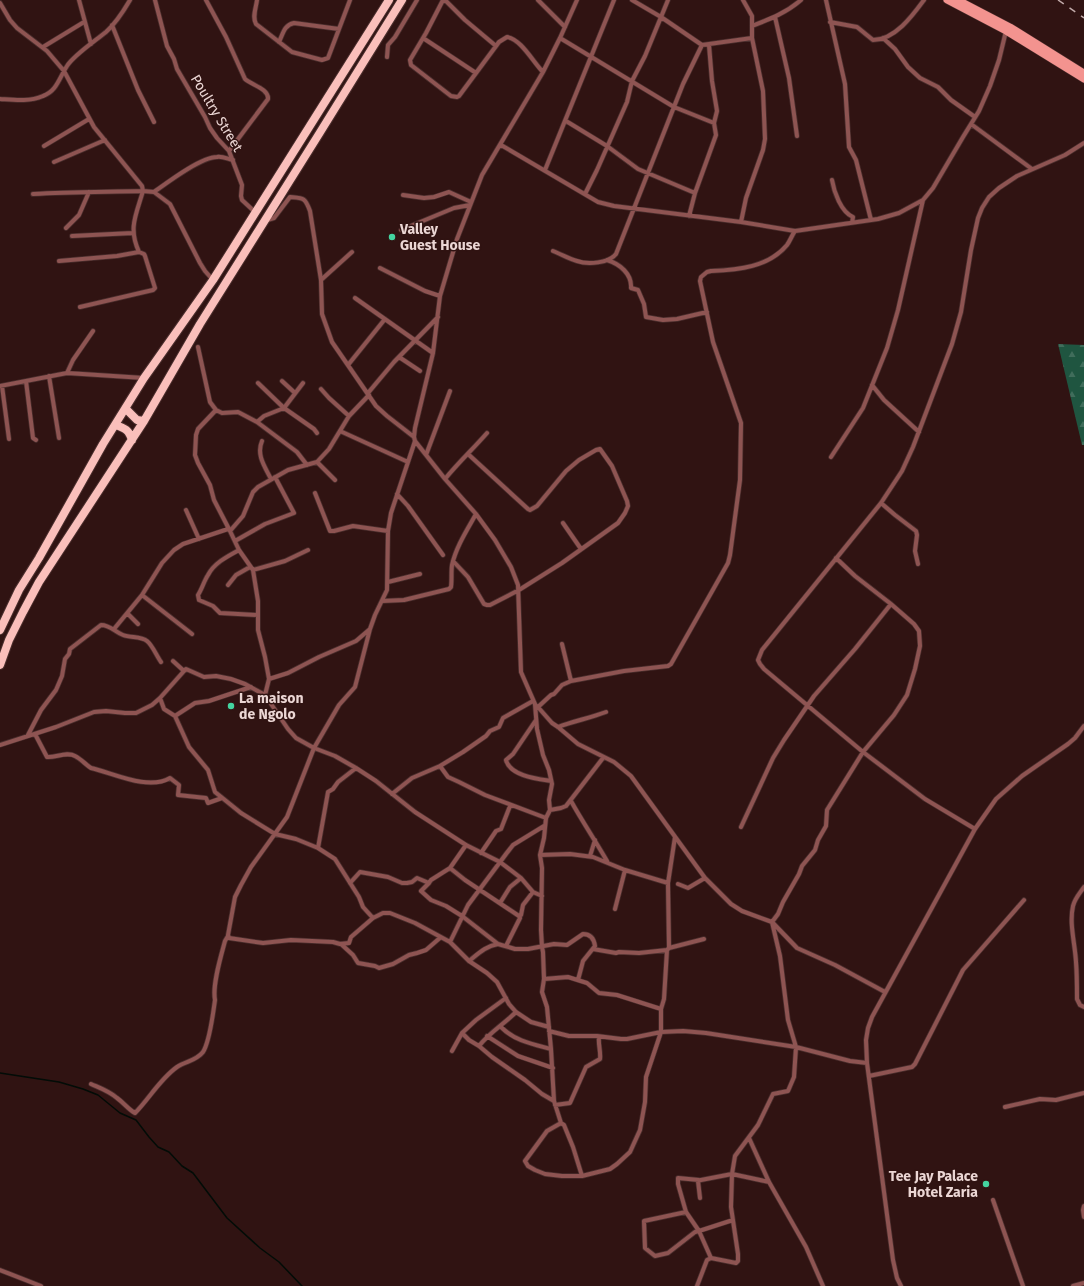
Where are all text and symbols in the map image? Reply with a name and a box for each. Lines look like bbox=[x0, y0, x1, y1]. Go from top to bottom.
street label: Poultry Street bbox=[187, 72, 247, 156]
place label: Valley Guest House bbox=[399, 221, 481, 254]
marker: Valley Guest House bbox=[387, 232, 397, 242]
place label: La maison de Ngolo bbox=[239, 690, 304, 723]
marker: La maison de Ngolo bbox=[226, 701, 236, 711]
place label: Tee Jay Palace Hotel Zaria bbox=[889, 1168, 978, 1201]
marker: Tee Jay Palace Hotel Zaria bbox=[981, 1179, 991, 1189]

